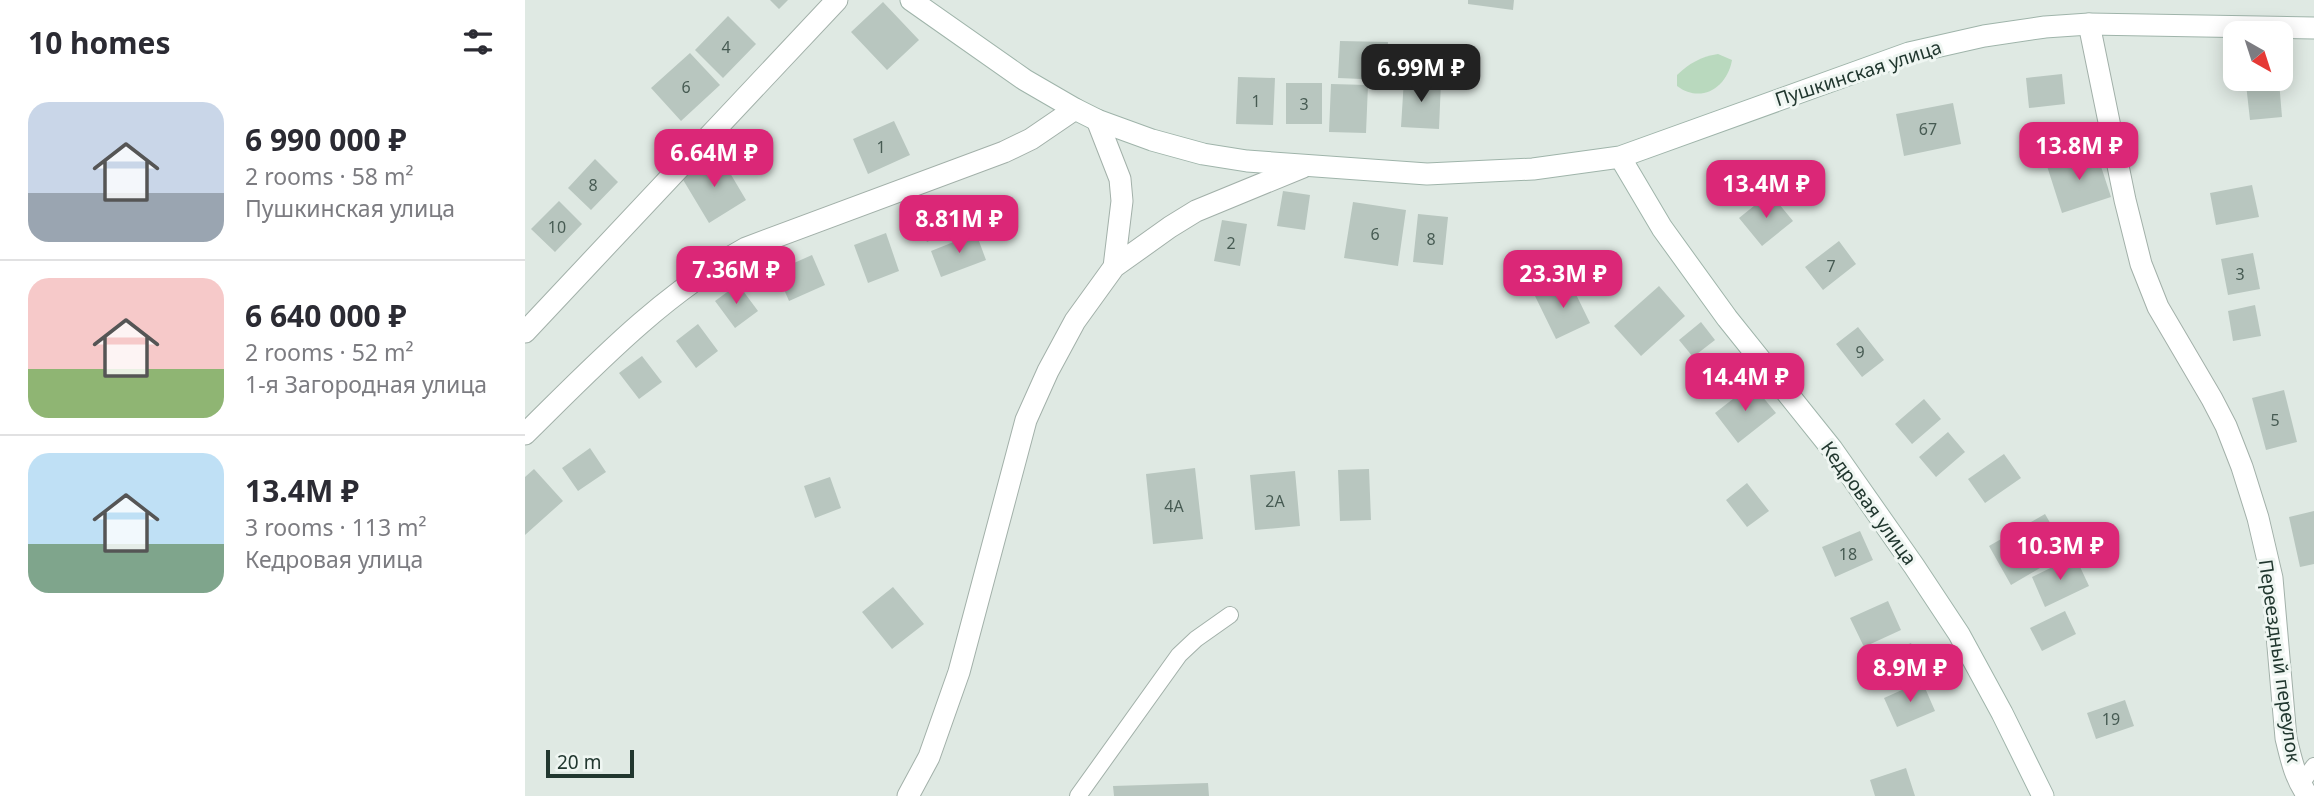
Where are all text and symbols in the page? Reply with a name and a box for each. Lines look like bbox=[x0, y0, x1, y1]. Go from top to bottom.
north arrow bbox=[2223, 21, 2293, 91]
map controls bbox=[2223, 21, 2293, 91]
text: 10 homes bbox=[28, 22, 171, 63]
icon: filters bbox=[459, 23, 497, 61]
street label: Пушкинская улица bbox=[1771, 34, 1945, 112]
house number: 4 bbox=[721, 36, 731, 58]
pin: 6.99M ₽ bbox=[1356, 44, 1486, 104]
text: 6.99M ₽ bbox=[1377, 51, 1465, 83]
house number: 6 bbox=[681, 76, 691, 98]
house number: 1 bbox=[1251, 90, 1261, 112]
house number: 3 bbox=[1299, 93, 1309, 115]
house number: 67 bbox=[1919, 118, 1937, 140]
text: 6 990 000 ₽ bbox=[245, 119, 407, 160]
pin: 13.8M ₽ bbox=[2014, 122, 2144, 182]
text: 13.8M ₽ bbox=[2035, 129, 2123, 161]
icon: home bbox=[84, 130, 168, 214]
pin: 6.64M ₽ bbox=[649, 130, 779, 189]
text: 6.64M ₽ bbox=[670, 136, 758, 168]
house number: 1 bbox=[876, 136, 886, 158]
text: 2 rooms · 58 m² bbox=[245, 160, 414, 192]
pin: 13.4M ₽ bbox=[1701, 160, 1831, 220]
text: 13.4M ₽ bbox=[1722, 167, 1810, 199]
house number: 8 bbox=[588, 174, 598, 196]
text: Пушкинская улица bbox=[245, 192, 455, 224]
pin: 8.81M ₽ bbox=[894, 196, 1024, 255]
text: 8.81M ₽ bbox=[915, 202, 1003, 234]
house number: 10 bbox=[548, 216, 566, 238]
house number: 6 bbox=[1370, 223, 1380, 245]
house number: 8 bbox=[1426, 228, 1436, 250]
house number: 2 bbox=[1226, 232, 1236, 254]
pin: 7.36M ₽ bbox=[671, 246, 801, 306]
pin: 23.3M ₽ bbox=[1498, 250, 1628, 310]
text: 7.36M ₽ bbox=[692, 253, 780, 285]
house number: 7 bbox=[1826, 255, 1836, 277]
text: 23.3M ₽ bbox=[1519, 257, 1607, 289]
house number: 3 bbox=[2235, 263, 2245, 285]
text: 6 640 000 ₽ bbox=[245, 295, 407, 336]
icon: home bbox=[84, 306, 168, 390]
text: 2 rooms · 52 m² bbox=[245, 336, 414, 368]
house number: 9 bbox=[1855, 341, 1865, 363]
pin: 14.4M ₽ bbox=[1680, 354, 1810, 413]
text: 14.4M ₽ bbox=[1701, 360, 1789, 392]
text: 1-я Загородная улица bbox=[245, 368, 487, 400]
house number: 5 bbox=[2270, 409, 2280, 431]
street label: Кедровая улица bbox=[1815, 436, 1923, 570]
text: 13.4M ₽ bbox=[245, 470, 359, 511]
icon: home bbox=[84, 481, 168, 565]
house number: 2А bbox=[1265, 490, 1285, 512]
house number: 4А bbox=[1164, 495, 1184, 517]
text: 3 rooms · 113 m² bbox=[245, 511, 427, 543]
pin: 10.3M ₽ bbox=[1995, 522, 2125, 582]
text: 10.3M ₽ bbox=[2016, 529, 2104, 561]
text: Кедровая улица bbox=[245, 543, 423, 575]
house number: 18 bbox=[1839, 543, 1857, 565]
street label: Переездный переулок bbox=[2253, 558, 2307, 764]
pin: 8.9M ₽ bbox=[1853, 644, 1967, 704]
text: 8.9M ₽ bbox=[1873, 651, 1947, 683]
house number: 19 bbox=[2102, 708, 2120, 730]
scale bar bbox=[546, 747, 633, 779]
text: 20 m bbox=[557, 749, 601, 775]

